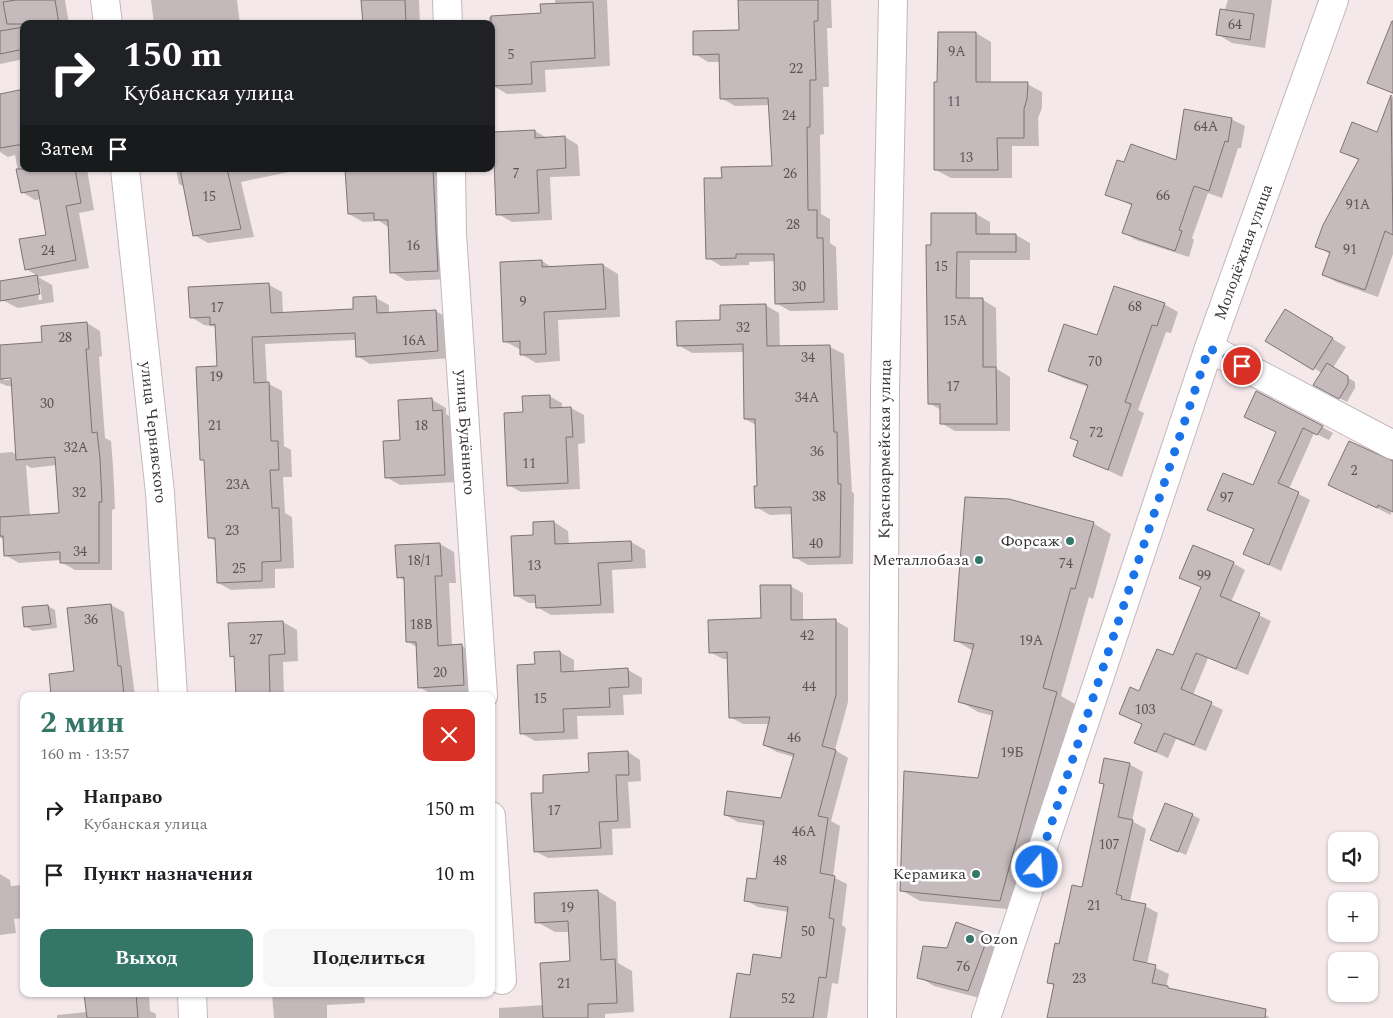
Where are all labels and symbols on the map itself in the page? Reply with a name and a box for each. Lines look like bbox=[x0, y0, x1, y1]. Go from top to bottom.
house number: 64 bbox=[1228, 14, 1242, 35]
house number: 9А bbox=[948, 41, 966, 62]
house number: 5 bbox=[508, 44, 515, 65]
house number: 22 bbox=[789, 58, 803, 79]
house number: 11 bbox=[947, 91, 961, 112]
house number: 24 bbox=[782, 105, 796, 126]
house number: 64А bbox=[1194, 116, 1219, 137]
house number: 13 bbox=[959, 147, 973, 168]
house number: 7 bbox=[513, 163, 520, 184]
house number: 26 bbox=[783, 163, 797, 184]
street label: Молодёжная улица bbox=[1208, 181, 1279, 323]
house number: 66 bbox=[1156, 185, 1170, 206]
house number: 15 bbox=[202, 186, 216, 207]
house number: 91А bbox=[1346, 194, 1371, 215]
house number: 28 bbox=[786, 214, 800, 235]
house number: 16 bbox=[406, 235, 420, 256]
house number: 91 bbox=[1343, 239, 1357, 260]
house number: 24 bbox=[41, 240, 55, 261]
house number: 15 bbox=[934, 256, 948, 277]
house number: 30 bbox=[792, 276, 806, 297]
house number: 9 bbox=[520, 291, 527, 312]
house number: 68 bbox=[1128, 296, 1142, 317]
house number: 17 bbox=[210, 297, 224, 318]
house number: 15А bbox=[943, 310, 968, 331]
house number: 32 bbox=[736, 317, 750, 338]
house number: 28 bbox=[58, 327, 72, 348]
house number: 16А bbox=[402, 330, 427, 351]
pin bbox=[1221, 345, 1263, 387]
house number: 34 bbox=[801, 347, 815, 368]
house number: 70 bbox=[1088, 351, 1102, 372]
street label: улица Чернявского bbox=[134, 359, 173, 504]
street label: Красноармейская улица bbox=[872, 359, 898, 539]
house number: 19 bbox=[209, 366, 223, 387]
street label: улица Будённого bbox=[449, 368, 481, 496]
house number: 17 bbox=[946, 376, 960, 397]
house number: 34А bbox=[795, 387, 820, 408]
house number: 30 bbox=[40, 393, 54, 414]
house number: 21 bbox=[208, 415, 222, 436]
house number: 18 bbox=[414, 415, 428, 436]
house number: 72 bbox=[1089, 422, 1103, 443]
house number: 32А bbox=[64, 437, 89, 458]
house number: 36 bbox=[810, 441, 824, 462]
house number: 11 bbox=[522, 453, 536, 474]
house number: 2 bbox=[1351, 460, 1358, 481]
house number: 23А bbox=[226, 474, 251, 495]
house number: 32 bbox=[72, 482, 86, 503]
house number: 38 bbox=[812, 486, 826, 507]
house number: 97 bbox=[1220, 487, 1234, 508]
house number: 23 bbox=[225, 520, 239, 541]
place label: Форсаж bbox=[1001, 529, 1061, 553]
house number: 40 bbox=[809, 533, 823, 554]
marker: Форсаж bbox=[1064, 535, 1076, 547]
house number: 34 bbox=[73, 541, 87, 562]
place label: Металлобаза bbox=[872, 548, 969, 572]
house number: 18/1 bbox=[407, 550, 431, 571]
house number: 74 bbox=[1059, 553, 1073, 574]
marker: Металлобаза bbox=[973, 554, 985, 566]
house number: 13 bbox=[527, 555, 541, 576]
house number: 25 bbox=[232, 558, 246, 579]
house number: 99 bbox=[1197, 565, 1211, 586]
house number: 36 bbox=[84, 609, 98, 630]
house number: 18В bbox=[409, 614, 433, 635]
house number: 42 bbox=[800, 625, 814, 646]
house number: 27 bbox=[249, 629, 263, 650]
house number: 19А bbox=[1019, 630, 1044, 651]
house number: 20 bbox=[433, 662, 447, 683]
house number: 44 bbox=[802, 676, 816, 697]
house number: 15 bbox=[533, 688, 547, 709]
house number: 103 bbox=[1135, 699, 1156, 720]
house number: 46 bbox=[787, 727, 801, 748]
house number: 19Б bbox=[1000, 742, 1024, 763]
house number: 17 bbox=[547, 800, 561, 821]
house number: 46А bbox=[792, 821, 817, 842]
house number: 107 bbox=[1099, 834, 1120, 855]
position arrow bbox=[1010, 840, 1062, 892]
house number: 48 bbox=[773, 850, 787, 871]
place label: Керамика bbox=[893, 862, 966, 886]
marker: Керамика bbox=[970, 868, 982, 880]
house number: 21 bbox=[1087, 895, 1101, 916]
house number: 19 bbox=[560, 897, 574, 918]
house number: 50 bbox=[801, 921, 815, 942]
place label: Ozon bbox=[980, 927, 1018, 951]
marker: Ozon bbox=[964, 933, 976, 945]
house number: 76 bbox=[956, 956, 970, 977]
house number: 23 bbox=[1072, 968, 1086, 989]
house number: 21 bbox=[557, 973, 571, 994]
house number: 52 bbox=[781, 988, 795, 1009]

